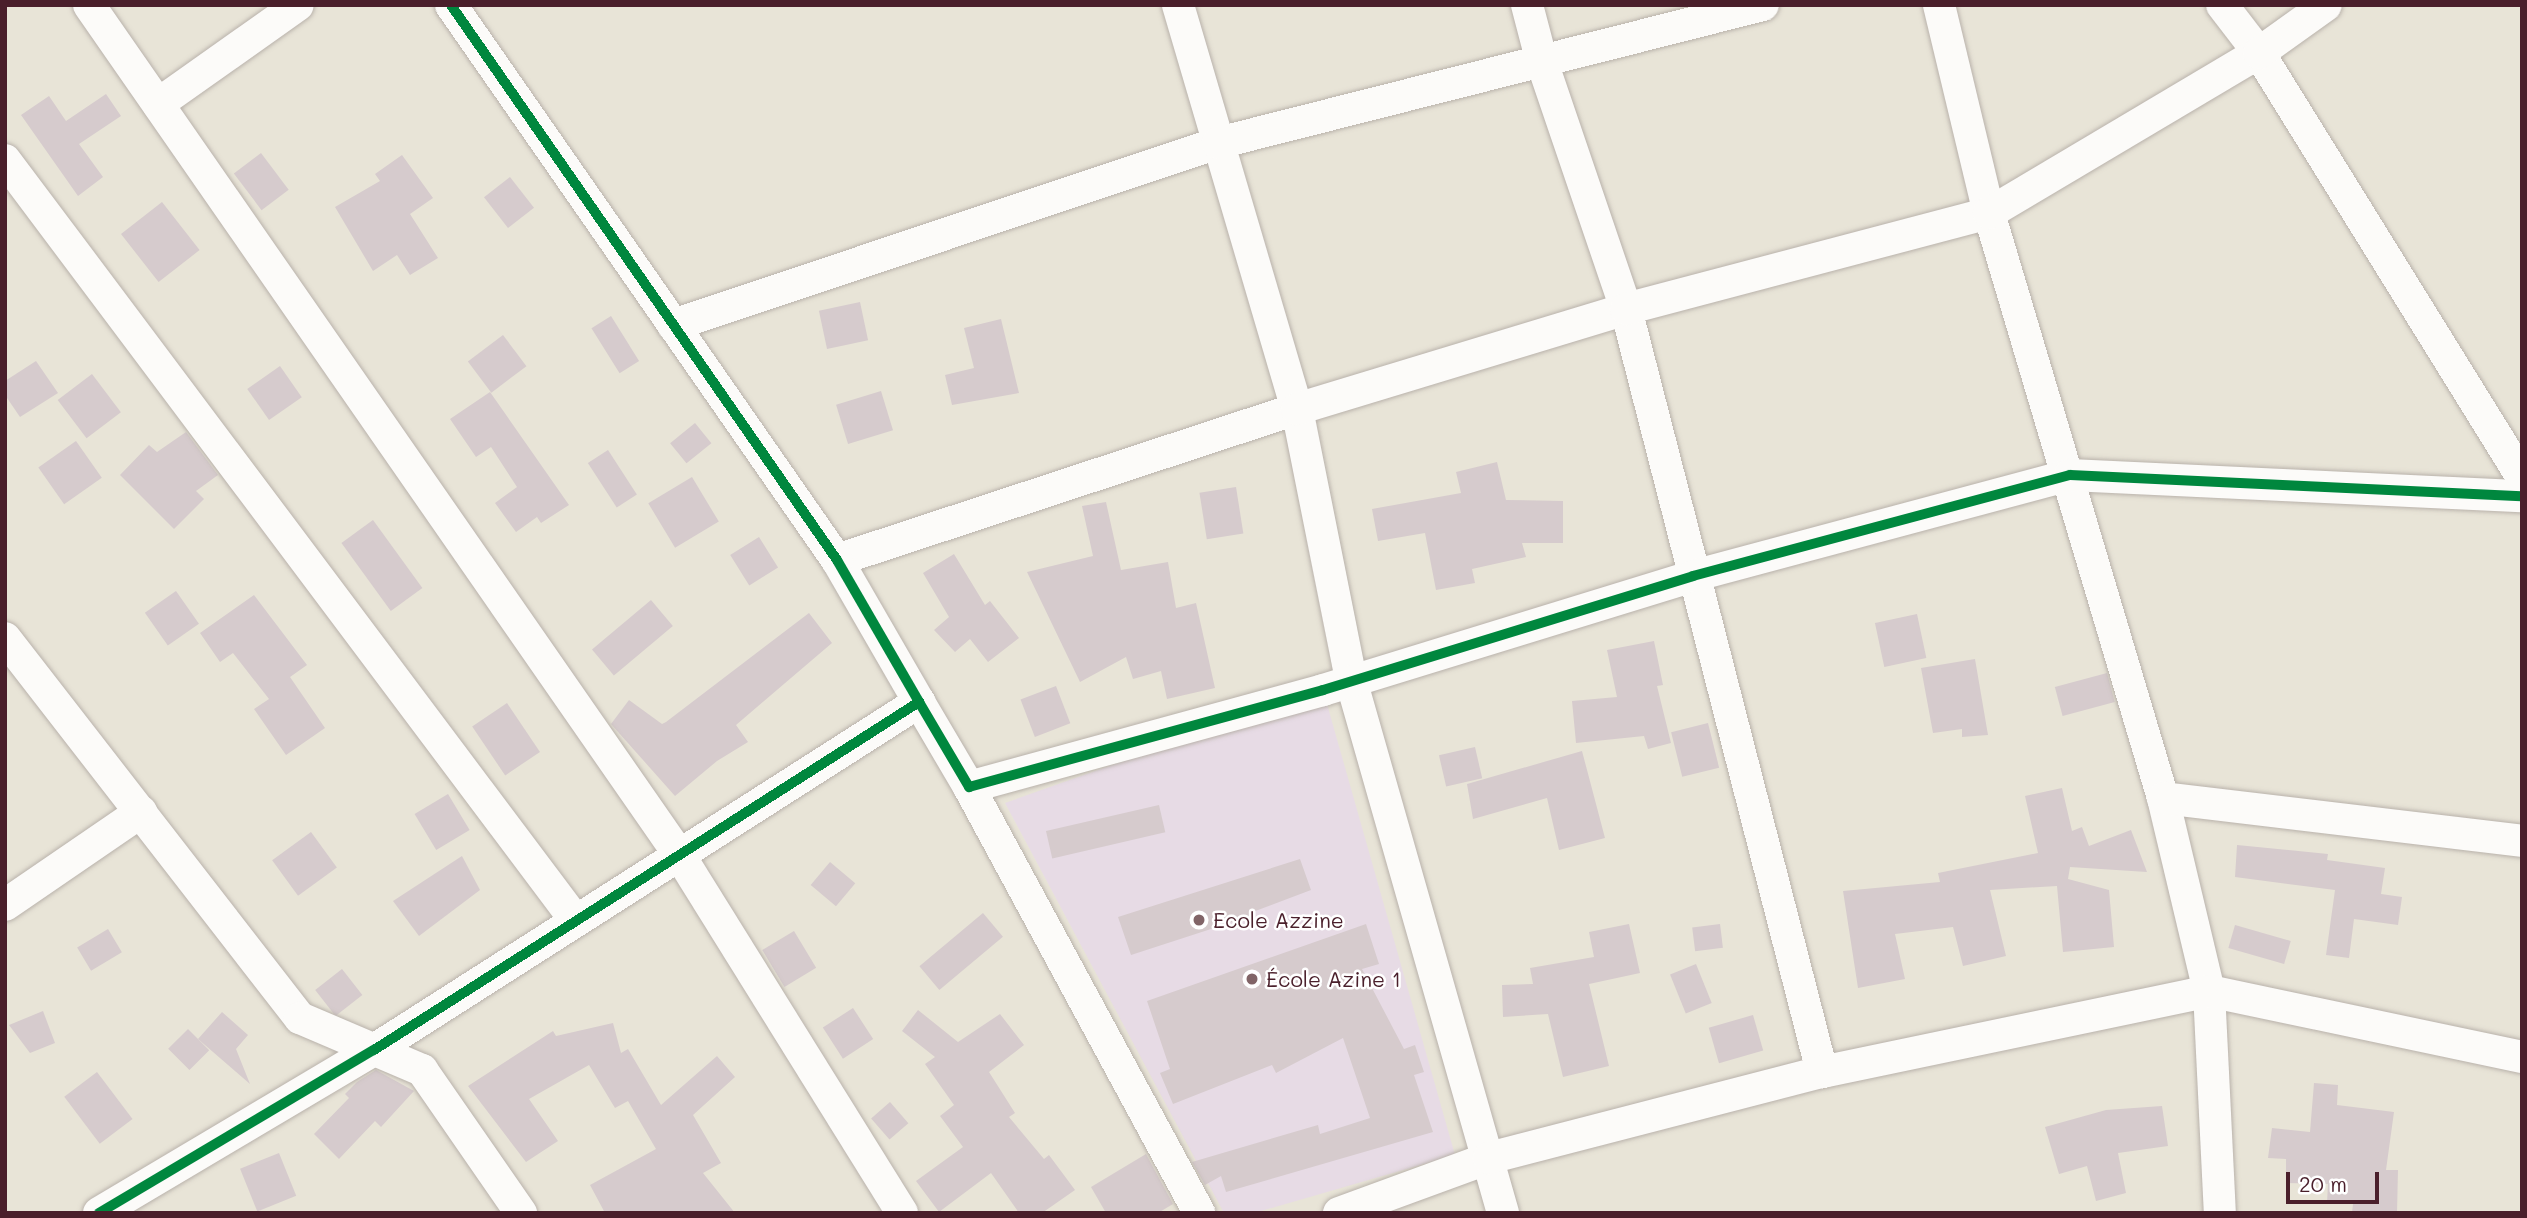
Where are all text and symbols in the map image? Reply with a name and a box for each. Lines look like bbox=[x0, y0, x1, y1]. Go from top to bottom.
place label: Ecole Azzine bbox=[1213, 907, 1344, 933]
marker: Ecole Azzine bbox=[1191, 912, 1207, 928]
place label: École Azine 1 bbox=[1266, 966, 1401, 992]
marker: École Azine 1 bbox=[1244, 971, 1260, 987]
scale bar bbox=[2289, 1158, 2382, 1202]
text: 20 m bbox=[2299, 1170, 2347, 1197]

